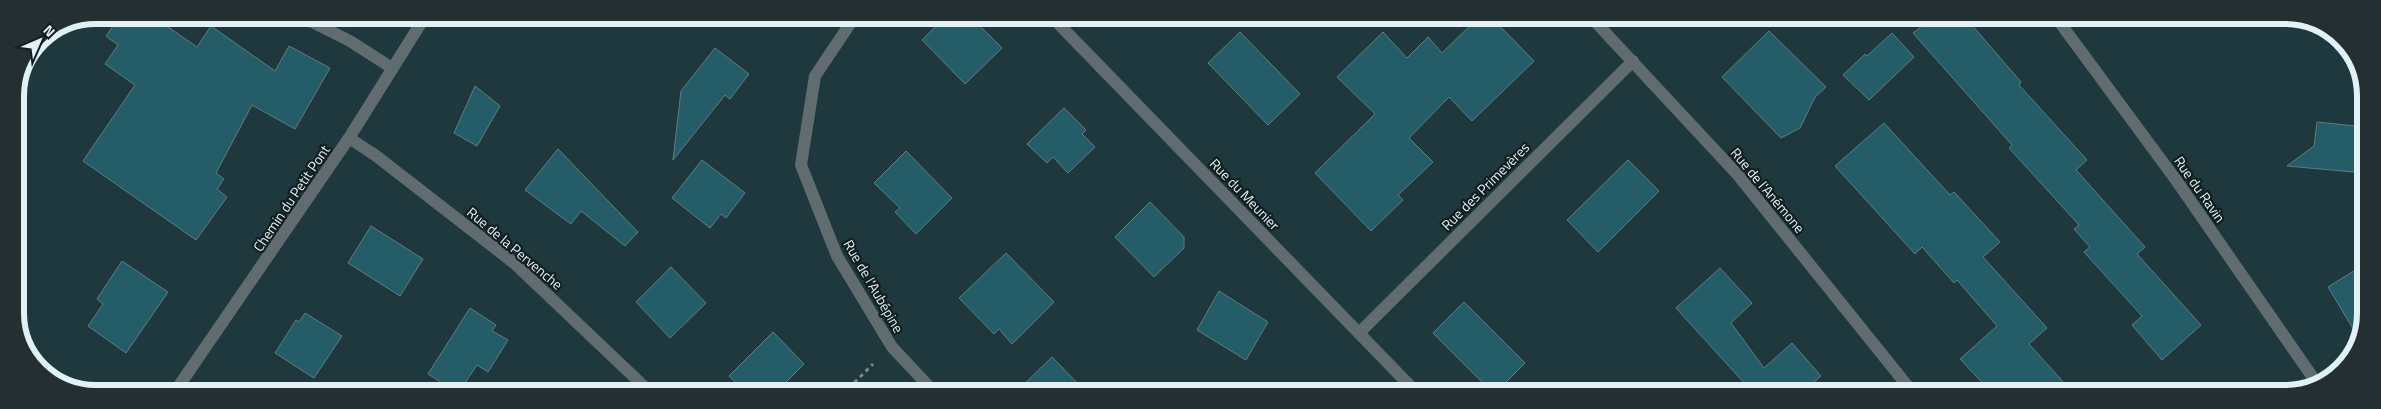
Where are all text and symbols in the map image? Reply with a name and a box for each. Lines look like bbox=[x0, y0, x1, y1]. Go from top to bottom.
north arrow bbox=[15, 15, 65, 65]
text: N bbox=[39, 20, 60, 41]
street label: Rue des Primevères bbox=[1436, 137, 1534, 235]
street label: Chemin du Petit Pont bbox=[247, 140, 335, 256]
street label: Rue de l'Anémone bbox=[1726, 143, 1810, 237]
street label: Rue du Ravin bbox=[2169, 151, 2231, 227]
street label: Rue du Meunier bbox=[1205, 153, 1285, 235]
street label: Rue de la Pervenche bbox=[463, 202, 567, 294]
street label: Rue de l'Aubépine bbox=[839, 235, 909, 337]

